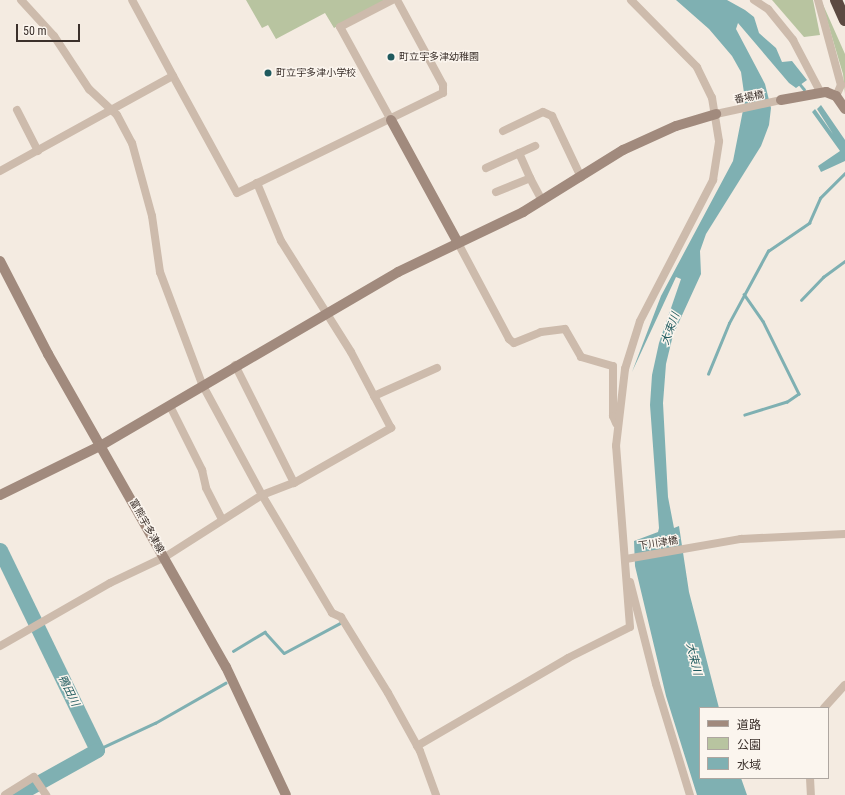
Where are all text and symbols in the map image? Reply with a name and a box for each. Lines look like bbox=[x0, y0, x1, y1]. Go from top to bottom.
scale bar bbox=[18, 16, 82, 42]
text: 50 m bbox=[23, 24, 47, 38]
place label: 町立宇多津幼稚園 bbox=[399, 51, 479, 63]
marker: 町立宇多津幼稚園 bbox=[386, 52, 396, 62]
place label: 町立宇多津小学校 bbox=[276, 67, 356, 79]
marker: 町立宇多津小学校 bbox=[263, 68, 273, 78]
street label: 番場橋 bbox=[733, 88, 765, 106]
water label: 大束川 bbox=[659, 311, 683, 347]
street label: 富熊宇多津線 bbox=[127, 497, 167, 555]
street label: 下川津橋 bbox=[637, 534, 679, 552]
water label: 大束川 bbox=[683, 641, 703, 677]
water label: 鴨田川 bbox=[55, 673, 81, 709]
legend bbox=[699, 707, 829, 779]
text: 道路 bbox=[737, 718, 761, 732]
text: 公園 bbox=[737, 738, 761, 752]
text: 水域 bbox=[737, 758, 761, 772]

